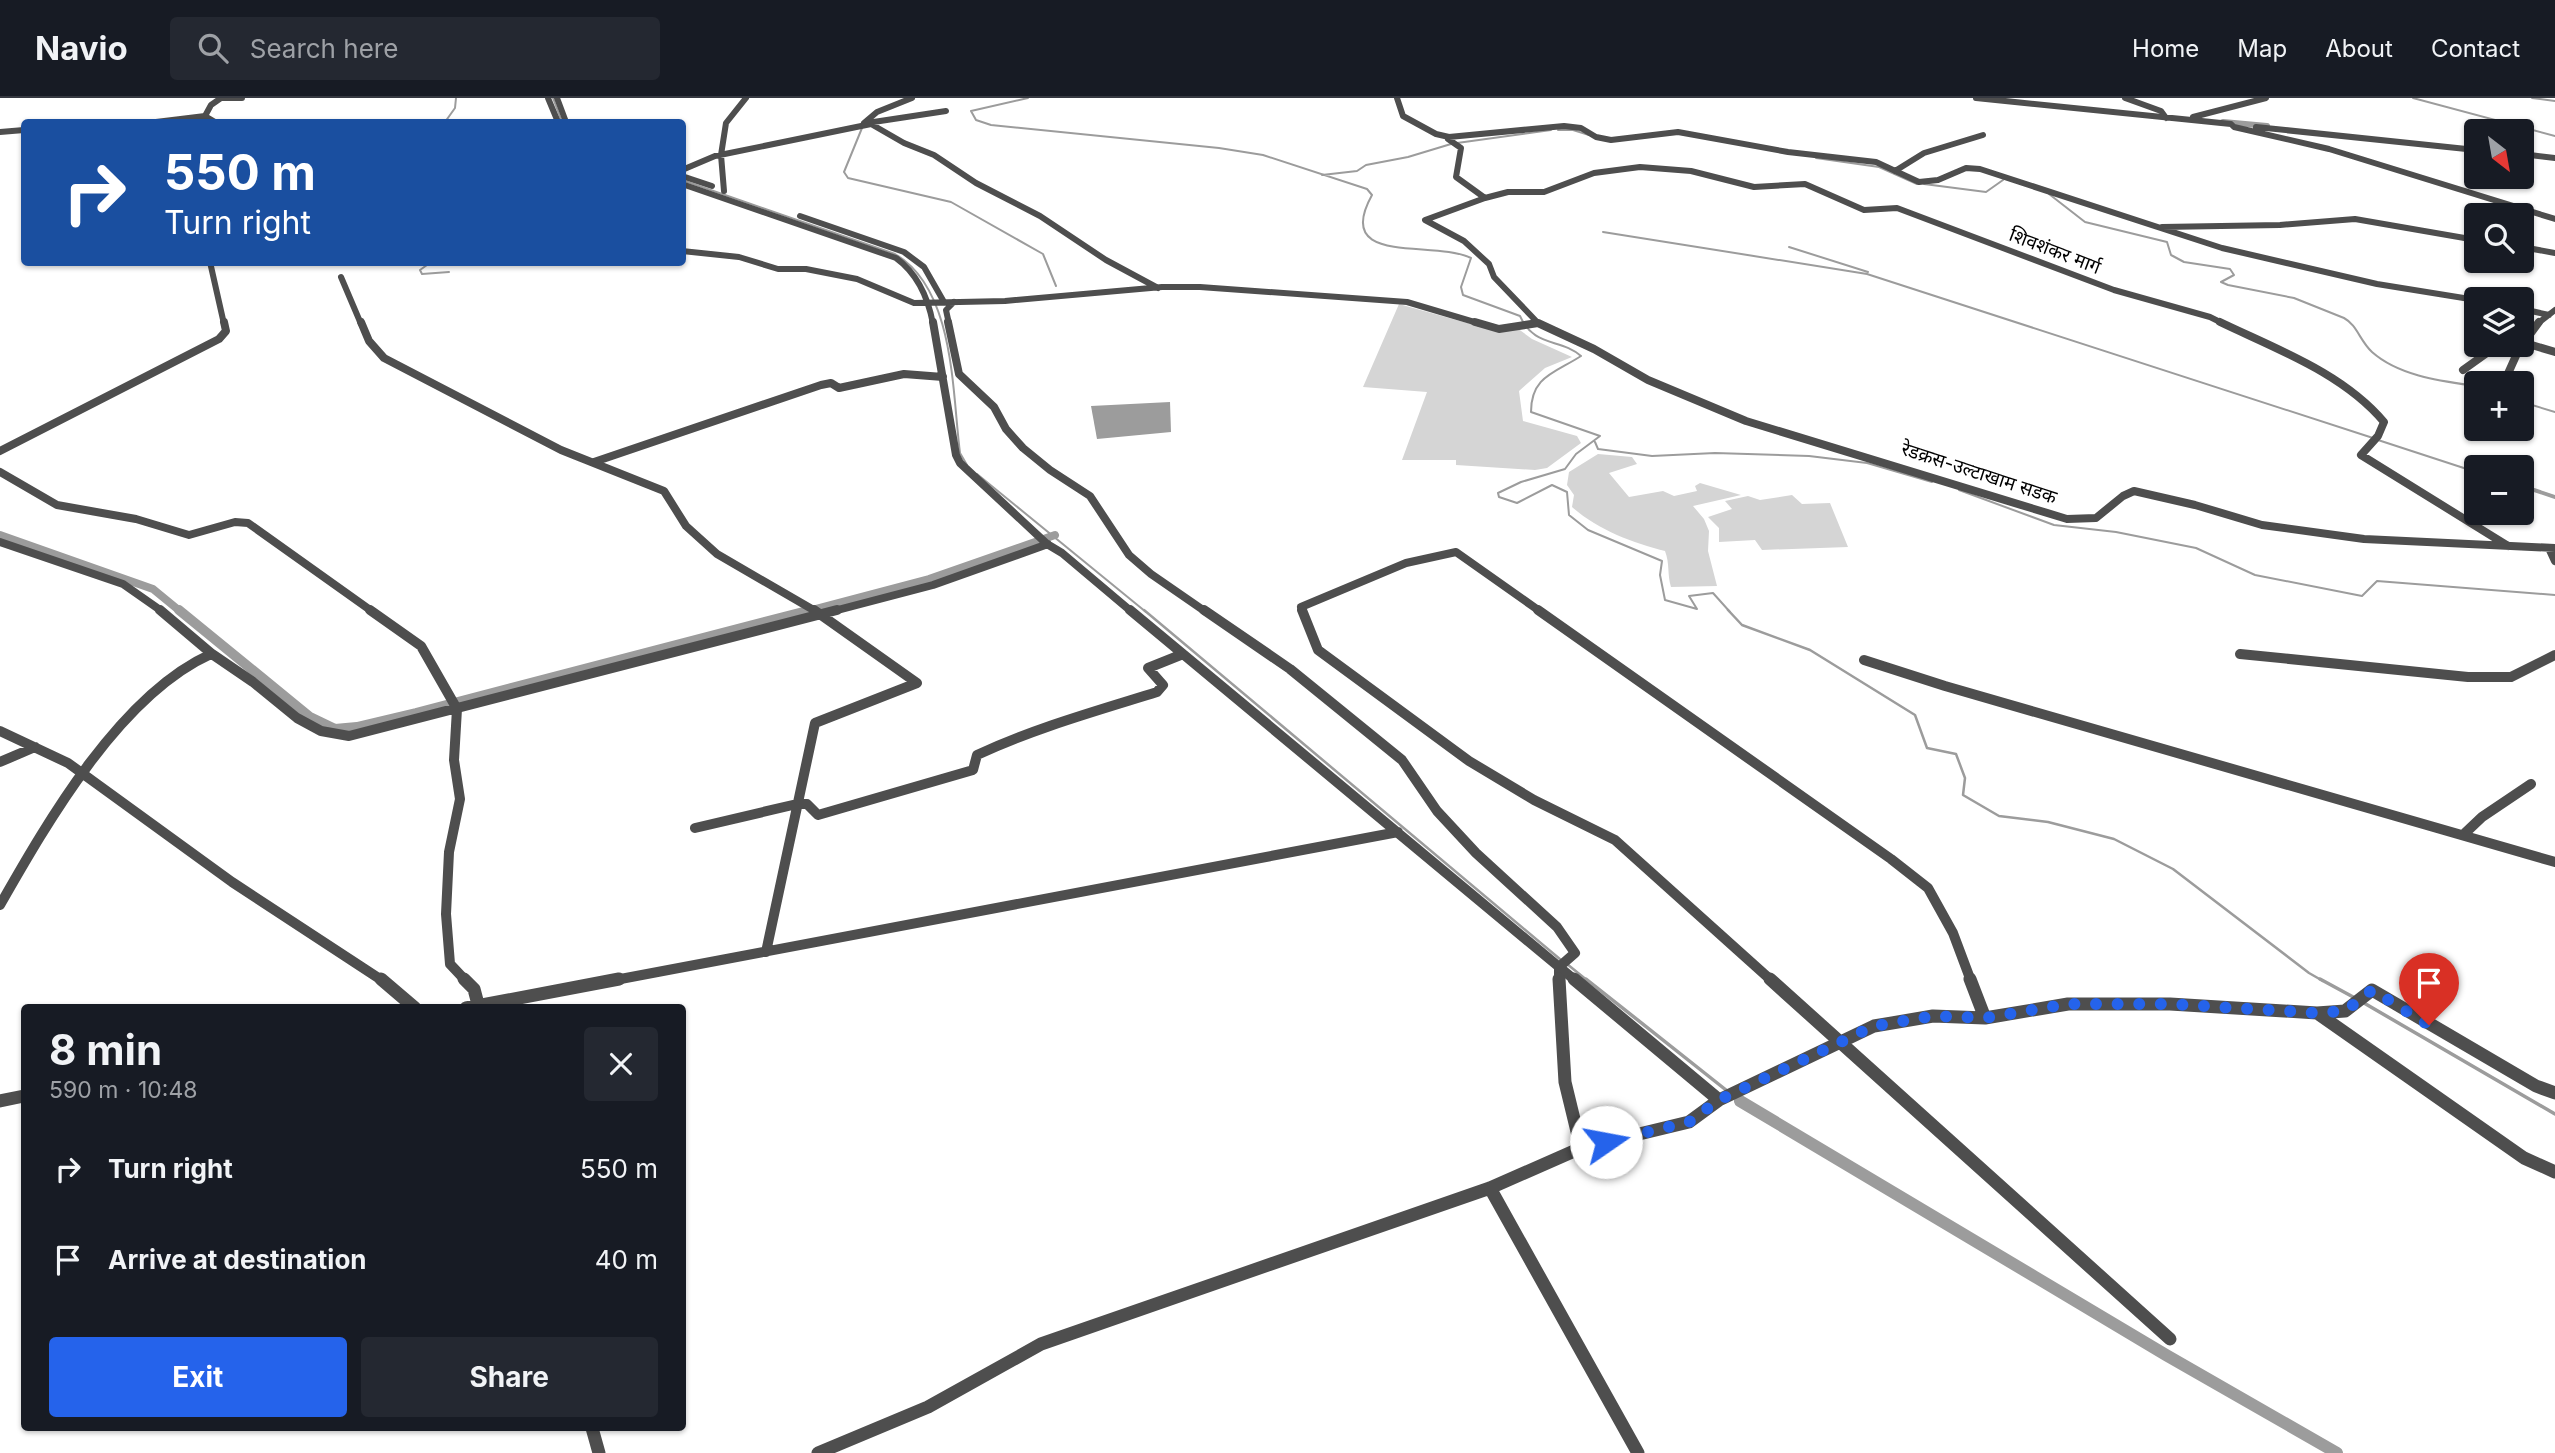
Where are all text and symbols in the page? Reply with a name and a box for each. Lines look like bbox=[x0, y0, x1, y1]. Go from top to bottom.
search box bbox=[170, 17, 660, 80]
text: Navio bbox=[35, 28, 128, 68]
icon: search bbox=[194, 29, 232, 67]
text: Search here bbox=[250, 33, 398, 64]
text: Home bbox=[2132, 34, 2199, 63]
text: Map bbox=[2237, 34, 2287, 63]
text: About bbox=[2325, 34, 2393, 63]
text: Contact bbox=[2431, 34, 2520, 63]
north arrow bbox=[2464, 119, 2534, 189]
map controls bbox=[2464, 119, 2534, 525]
text: 550 m bbox=[164, 143, 316, 202]
icon: right bbox=[49, 147, 140, 238]
text: Turn right bbox=[164, 203, 311, 242]
button: search bbox=[2464, 203, 2534, 273]
street label: शिवशंकर मार्ग bbox=[2006, 223, 2105, 279]
button: layers bbox=[2464, 287, 2534, 357]
button: + bbox=[2464, 371, 2534, 441]
street label: रेडक्रस-उल्टाखाम सडक bbox=[1898, 437, 2060, 509]
button: − bbox=[2464, 455, 2534, 525]
pin bbox=[2399, 953, 2459, 1025]
icon: arrive bbox=[2410, 964, 2448, 1002]
text: 8 min bbox=[49, 1024, 162, 1075]
button: close bbox=[584, 1027, 658, 1101]
text: 590 m · 10:48 bbox=[49, 1076, 198, 1104]
position arrow bbox=[1569, 1105, 1643, 1179]
icon: right bbox=[49, 1150, 87, 1188]
text: Turn right bbox=[108, 1153, 233, 1184]
text: 550 m bbox=[580, 1153, 658, 1184]
icon: arrive bbox=[49, 1241, 87, 1279]
text: Arrive at destination bbox=[108, 1244, 367, 1275]
text: 40 m bbox=[595, 1244, 658, 1275]
button: Exit bbox=[49, 1337, 347, 1417]
button: Share bbox=[361, 1337, 658, 1417]

